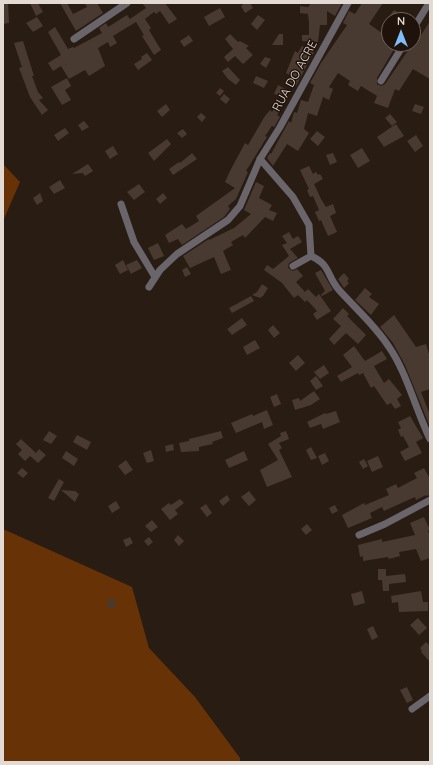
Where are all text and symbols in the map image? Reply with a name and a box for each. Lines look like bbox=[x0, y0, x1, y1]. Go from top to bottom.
north arrow bbox=[381, 12, 421, 52]
text: N bbox=[397, 14, 405, 28]
street label: RUA DO ACRE bbox=[270, 38, 320, 114]

